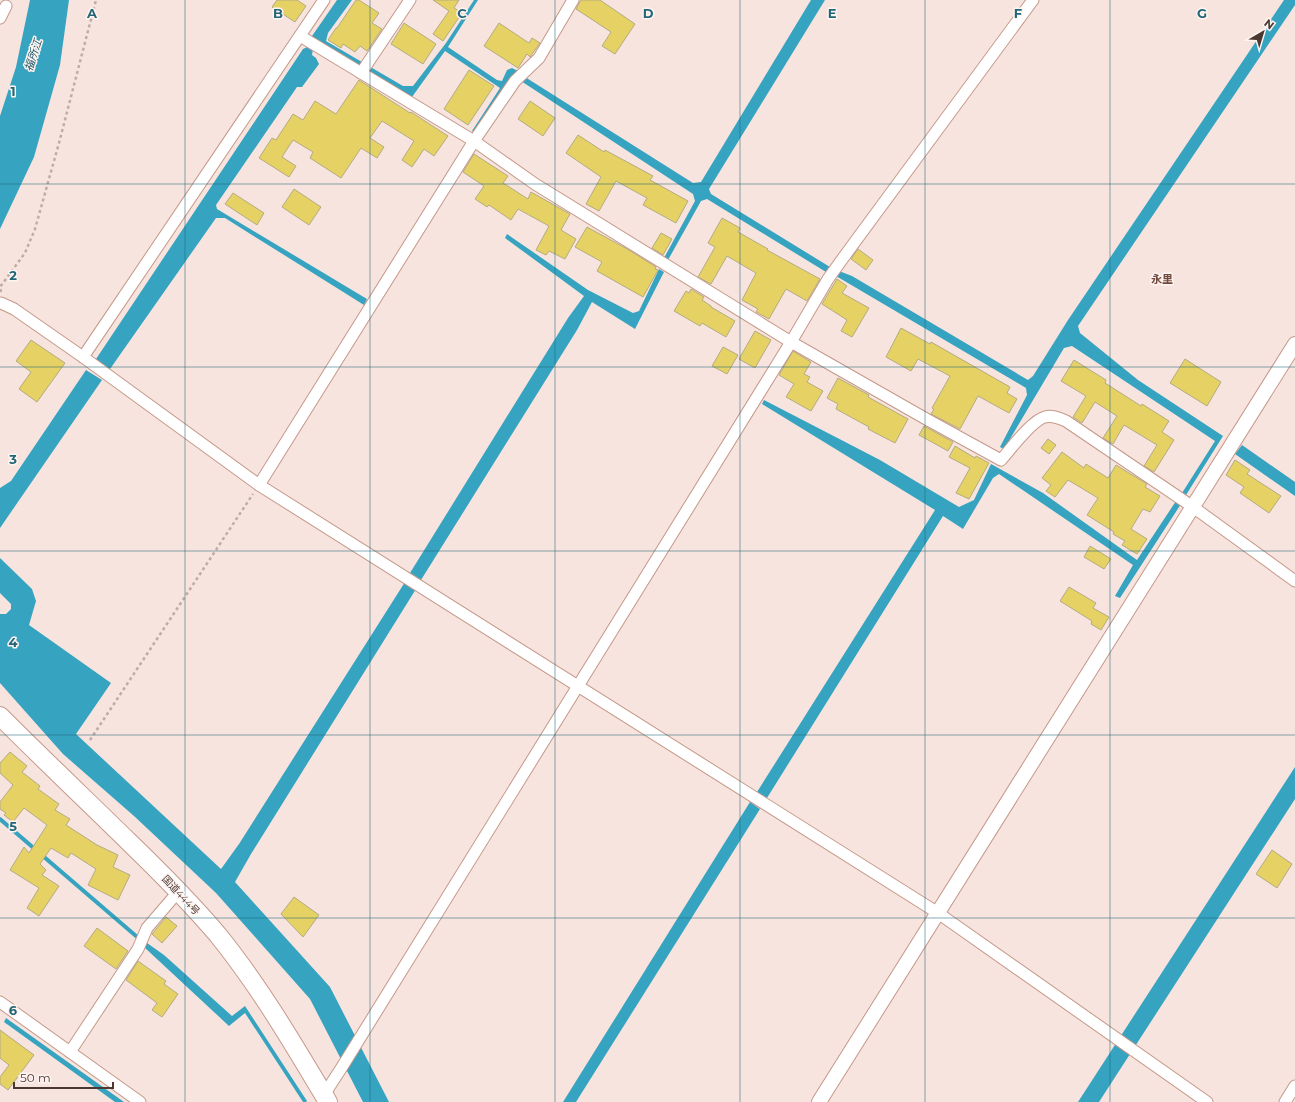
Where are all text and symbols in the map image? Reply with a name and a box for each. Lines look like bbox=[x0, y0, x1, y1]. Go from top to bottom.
text: A bbox=[86, 5, 98, 21]
text: B bbox=[273, 5, 283, 21]
text: C bbox=[457, 5, 467, 21]
text: D bbox=[643, 5, 654, 21]
text: E bbox=[828, 5, 837, 21]
text: F bbox=[1014, 5, 1022, 21]
text: G bbox=[1197, 5, 1207, 21]
north arrow bbox=[1243, 12, 1283, 52]
text: N bbox=[1261, 16, 1277, 32]
water label: 福所江 bbox=[21, 36, 45, 73]
text: 1 bbox=[10, 83, 16, 99]
text: 2 bbox=[9, 267, 17, 283]
district label: 永里 bbox=[1151, 272, 1173, 286]
text: 3 bbox=[8, 451, 17, 467]
text: 4 bbox=[9, 634, 18, 650]
text: 5 bbox=[9, 818, 17, 834]
street label: 国道444号 bbox=[159, 872, 203, 918]
text: 6 bbox=[9, 1002, 18, 1018]
scale bar bbox=[14, 1064, 113, 1090]
text: 50 m bbox=[20, 1070, 51, 1085]

